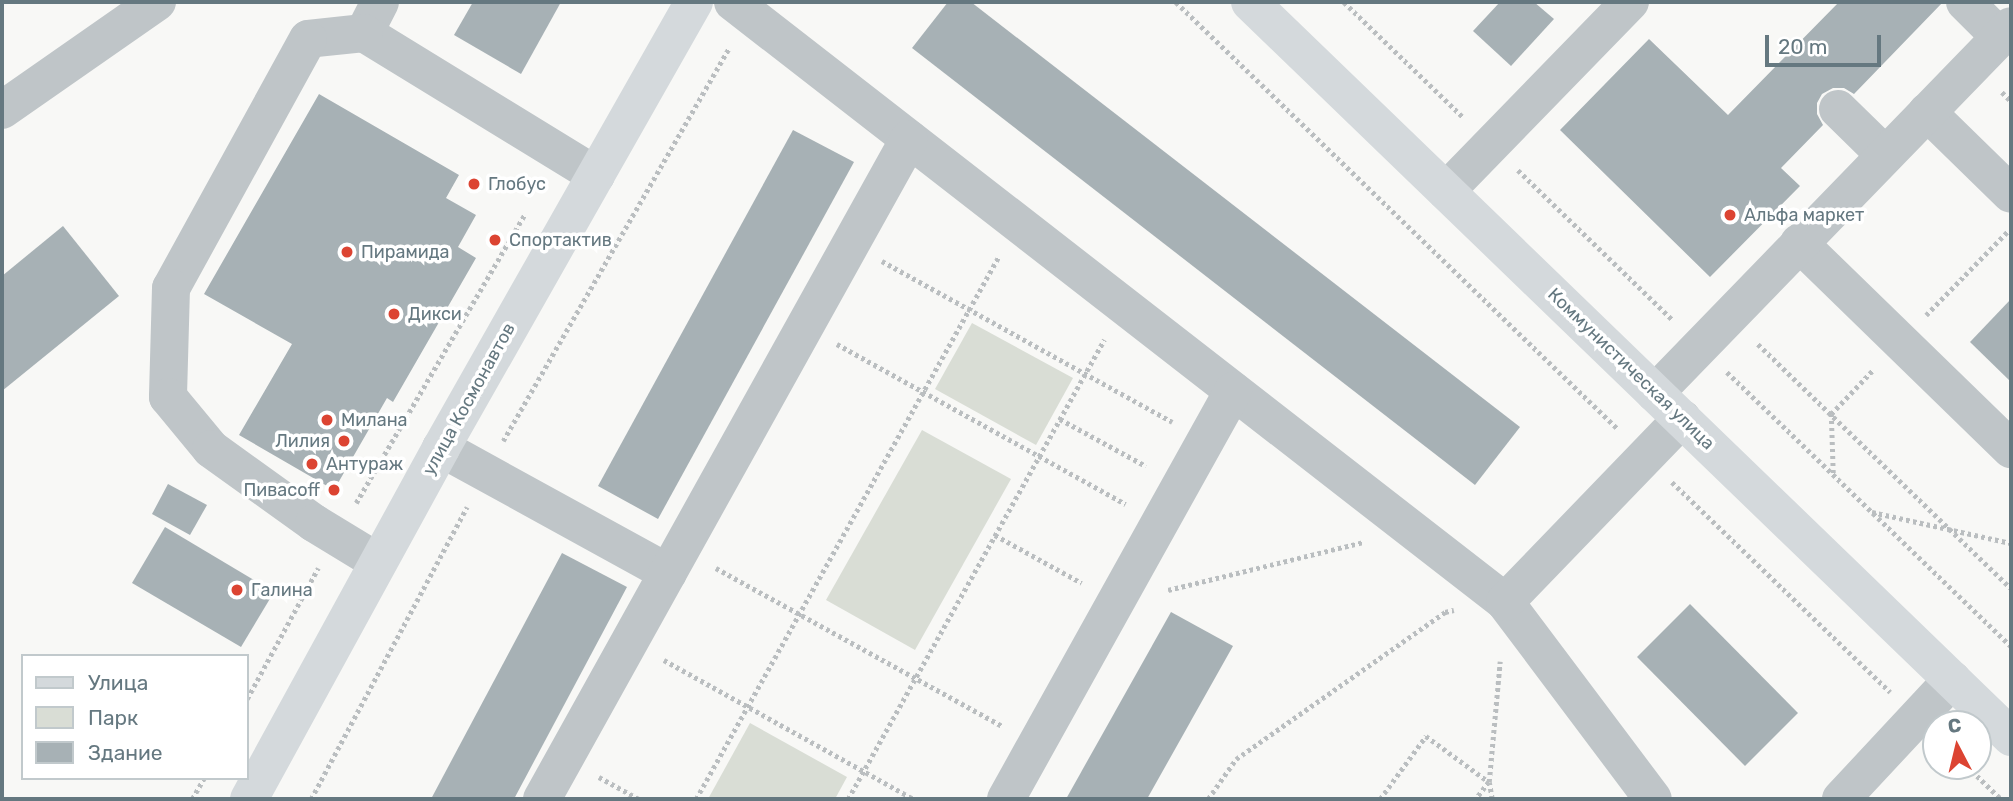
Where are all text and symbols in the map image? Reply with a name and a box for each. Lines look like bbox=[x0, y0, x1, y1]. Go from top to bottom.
scale bar bbox=[1768, 21, 1884, 65]
text: 20 m bbox=[1778, 34, 1827, 59]
place label: Глобус bbox=[488, 173, 546, 195]
marker: Глобус bbox=[466, 176, 482, 192]
place label: Альфа маркет bbox=[1744, 204, 1864, 226]
marker: Альфа маркет bbox=[1722, 207, 1738, 223]
place label: Спортактив bbox=[509, 229, 612, 251]
marker: Спортактив bbox=[487, 232, 503, 248]
place label: Пирамида bbox=[361, 241, 449, 263]
marker: Пирамида bbox=[339, 244, 355, 260]
street label: Коммунистическая улица bbox=[1543, 284, 1719, 454]
place label: Дикси bbox=[408, 303, 462, 325]
marker: Дикси bbox=[386, 306, 402, 322]
street label: улица Космонавтов bbox=[418, 319, 520, 479]
place label: Милана bbox=[341, 409, 408, 431]
marker: Милана bbox=[319, 412, 335, 428]
place label: Лилия bbox=[275, 430, 330, 452]
marker: Лилия bbox=[336, 433, 352, 449]
place label: Антураж bbox=[326, 453, 403, 475]
marker: Антураж bbox=[304, 456, 320, 472]
place label: Пивасоff bbox=[243, 479, 320, 501]
marker: Пивасоff bbox=[326, 482, 342, 498]
place label: Галина bbox=[251, 579, 313, 601]
marker: Галина bbox=[229, 582, 245, 598]
legend bbox=[21, 654, 248, 780]
text: Улица bbox=[88, 670, 148, 695]
text: Парк bbox=[88, 705, 138, 730]
north arrow bbox=[1922, 710, 1992, 780]
text: С bbox=[1947, 713, 1963, 738]
text: Здание bbox=[88, 740, 163, 765]

